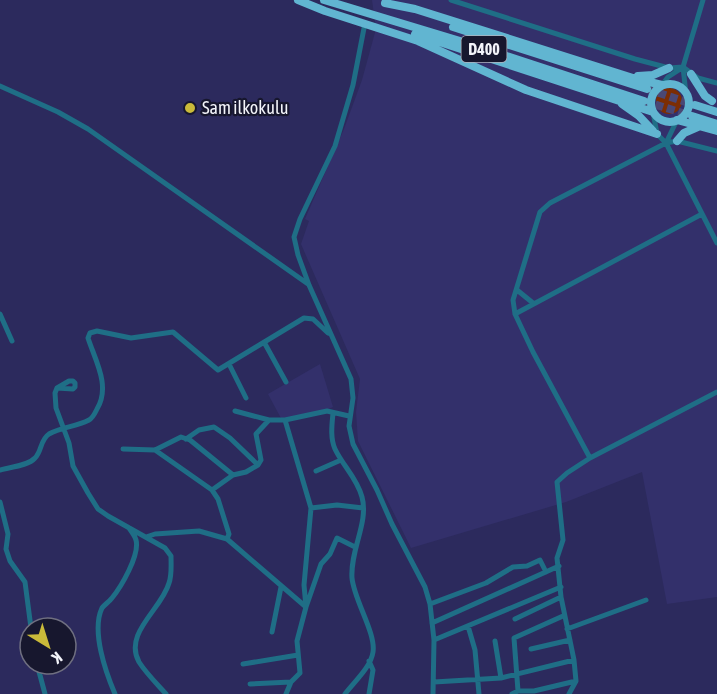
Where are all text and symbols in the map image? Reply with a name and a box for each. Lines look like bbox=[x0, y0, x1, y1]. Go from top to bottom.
road number: D400 bbox=[462, 36, 506, 62]
place label: Sam ilkokulu bbox=[202, 97, 288, 118]
marker: Sam ilkokulu bbox=[183, 101, 197, 115]
north arrow bbox=[18, 616, 78, 676]
text: K bbox=[48, 648, 66, 667]

